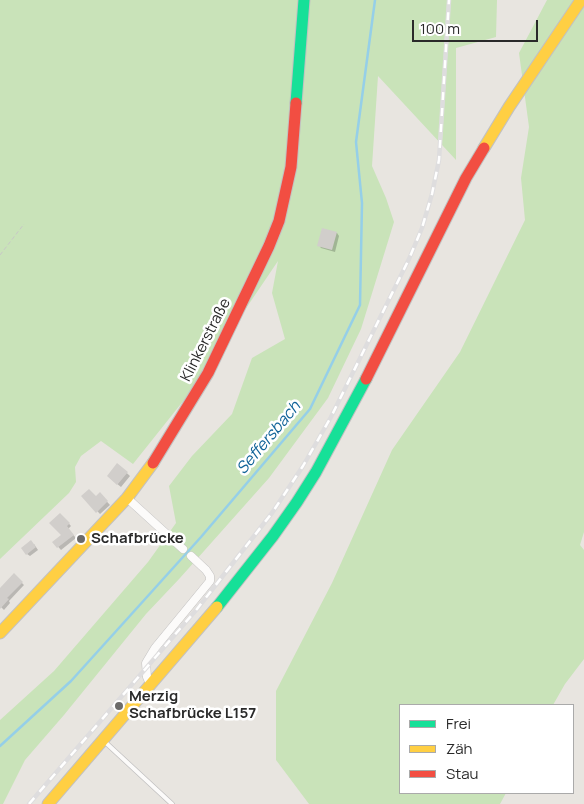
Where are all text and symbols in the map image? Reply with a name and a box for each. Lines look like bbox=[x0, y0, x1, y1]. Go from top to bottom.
scale bar bbox=[414, 10, 540, 42]
text: 100 m bbox=[420, 18, 460, 39]
street label: Klinkerstraße bbox=[177, 295, 235, 385]
water label: Seffersbach bbox=[233, 398, 305, 478]
place label: Schafbrücke bbox=[91, 530, 184, 548]
marker: Schafbrücke bbox=[75, 533, 87, 545]
place label: Merzig Schafbrücke L157 bbox=[129, 688, 256, 723]
marker: Merzig Schafbrücke L157 bbox=[113, 700, 125, 712]
legend bbox=[399, 704, 574, 794]
text: Frei bbox=[446, 713, 471, 734]
text: Zäh bbox=[446, 738, 472, 759]
text: Stau bbox=[446, 763, 479, 784]

